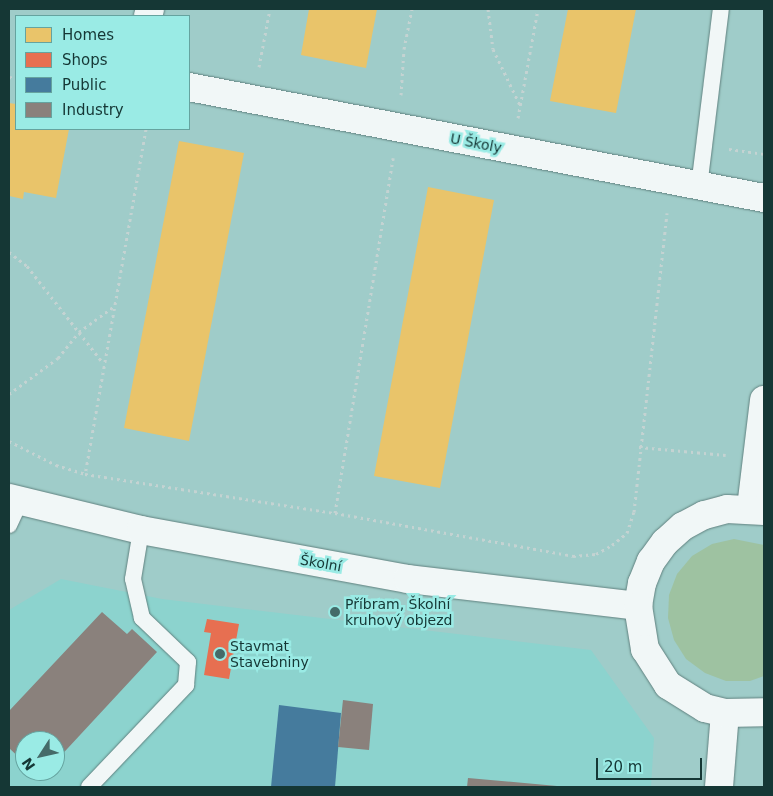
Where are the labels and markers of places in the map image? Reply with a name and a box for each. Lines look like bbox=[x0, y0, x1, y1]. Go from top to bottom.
place label: Příbram, Školní kruhový objezd bbox=[345, 596, 452, 628]
marker: Příbram, Školní kruhový objezd bbox=[329, 606, 341, 618]
place label: Stavmat Stavebniny bbox=[230, 638, 309, 670]
marker: Stavmat Stavebniny bbox=[214, 648, 226, 660]

